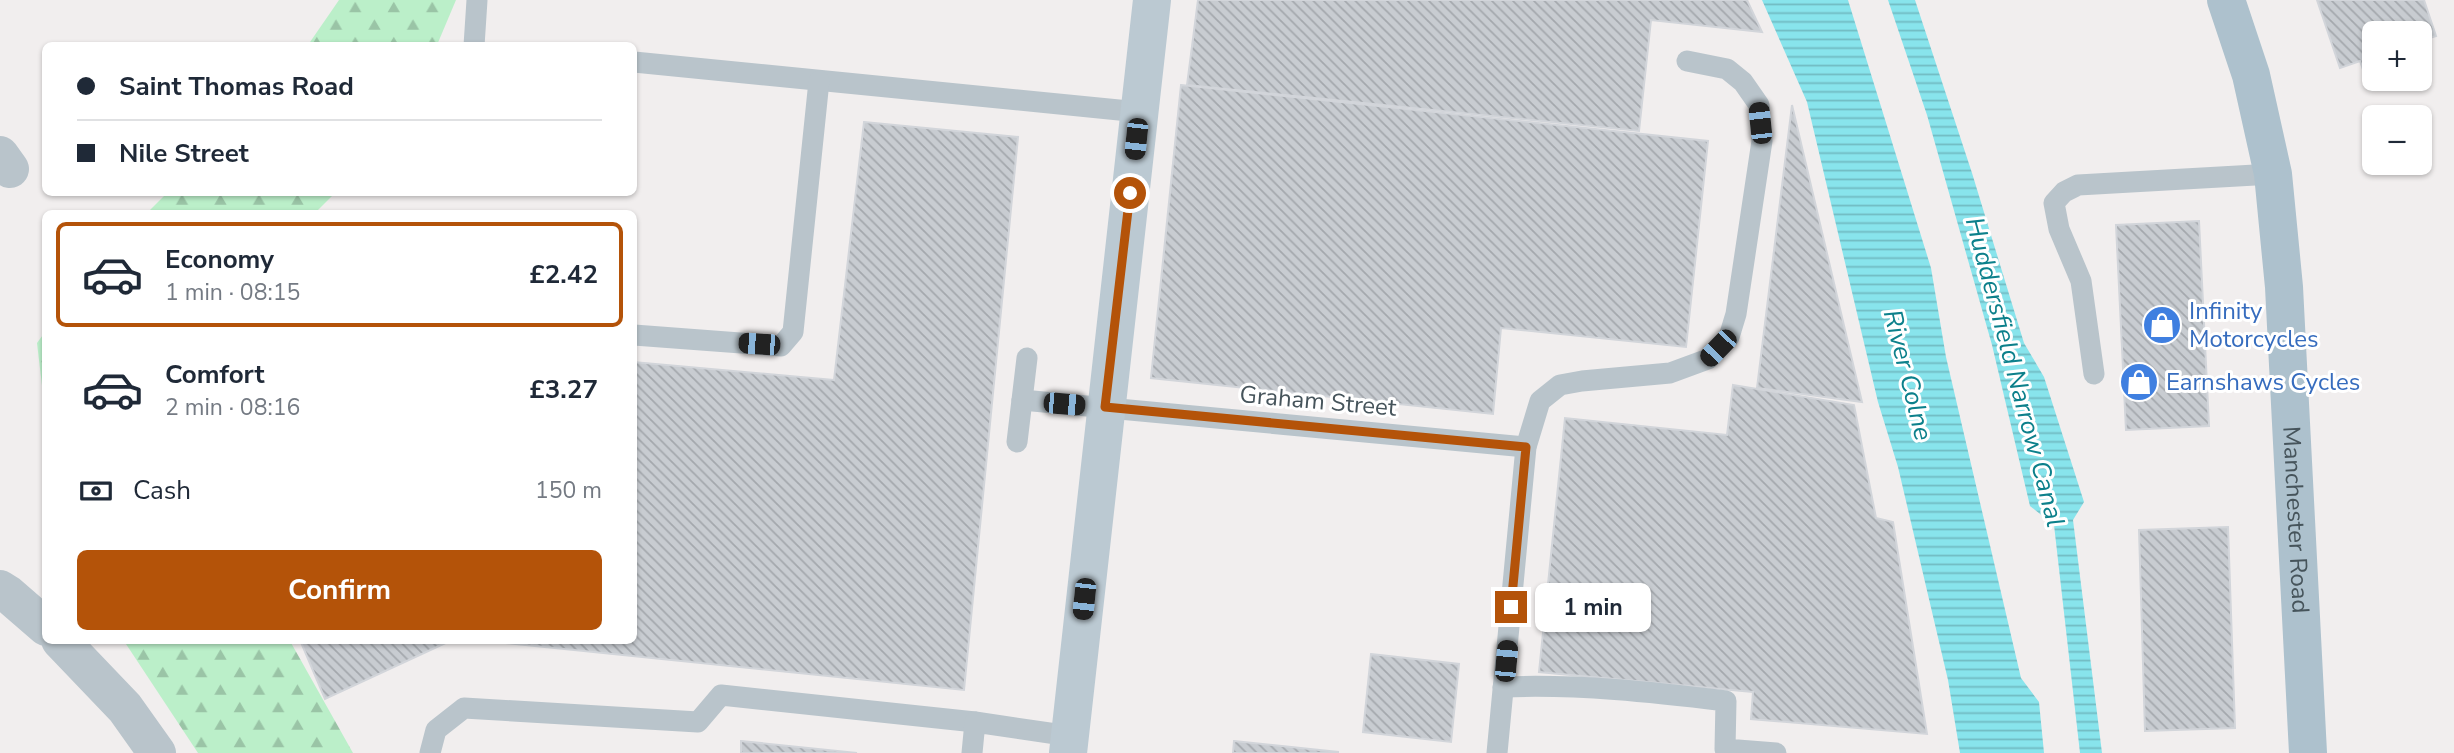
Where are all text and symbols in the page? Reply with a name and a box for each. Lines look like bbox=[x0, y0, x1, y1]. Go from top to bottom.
map controls bbox=[2362, 21, 2432, 175]
button: + bbox=[2362, 21, 2432, 91]
text: Saint Thomas Road bbox=[119, 69, 354, 104]
car bbox=[1748, 101, 1773, 145]
button: − bbox=[2362, 105, 2432, 175]
car bbox=[1124, 117, 1149, 161]
text: Nile Street bbox=[119, 136, 249, 171]
route start bbox=[1114, 177, 1146, 209]
water label: Huddersfield Narrow Canal bbox=[1957, 213, 2073, 531]
text: Economy bbox=[165, 242, 274, 277]
icon: car bbox=[81, 243, 144, 306]
text: £2.42 bbox=[529, 257, 598, 292]
text: 1 min · 08:15 bbox=[165, 277, 300, 308]
place label: Infinity Motorcycles bbox=[2189, 295, 2319, 355]
shop icon: Infinity Motorcycles bbox=[2141, 304, 2183, 346]
water label: River Colne bbox=[1875, 306, 1941, 444]
car bbox=[1696, 326, 1741, 370]
car bbox=[738, 332, 781, 356]
text: Comfort bbox=[165, 357, 265, 392]
icon: car bbox=[81, 358, 144, 421]
shop icon: Earnshaws Cycles bbox=[2118, 361, 2160, 403]
place label: Earnshaws Cycles bbox=[2166, 366, 2360, 398]
text: £3.27 bbox=[529, 372, 598, 407]
street label: Graham Street bbox=[1238, 378, 1398, 424]
text: 2 min · 08:16 bbox=[165, 392, 300, 423]
car bbox=[1043, 392, 1086, 416]
street label: Manchester Road bbox=[2275, 425, 2317, 614]
icon: cash bbox=[77, 472, 115, 510]
text: Cash bbox=[133, 473, 191, 508]
text: 150 m bbox=[535, 475, 602, 506]
button: Confirm bbox=[77, 550, 602, 630]
car bbox=[1072, 577, 1097, 621]
callout: 1 min bbox=[1536, 582, 1651, 632]
route end bbox=[1495, 591, 1527, 623]
text: 1 min bbox=[1563, 592, 1623, 623]
car bbox=[1494, 639, 1519, 683]

